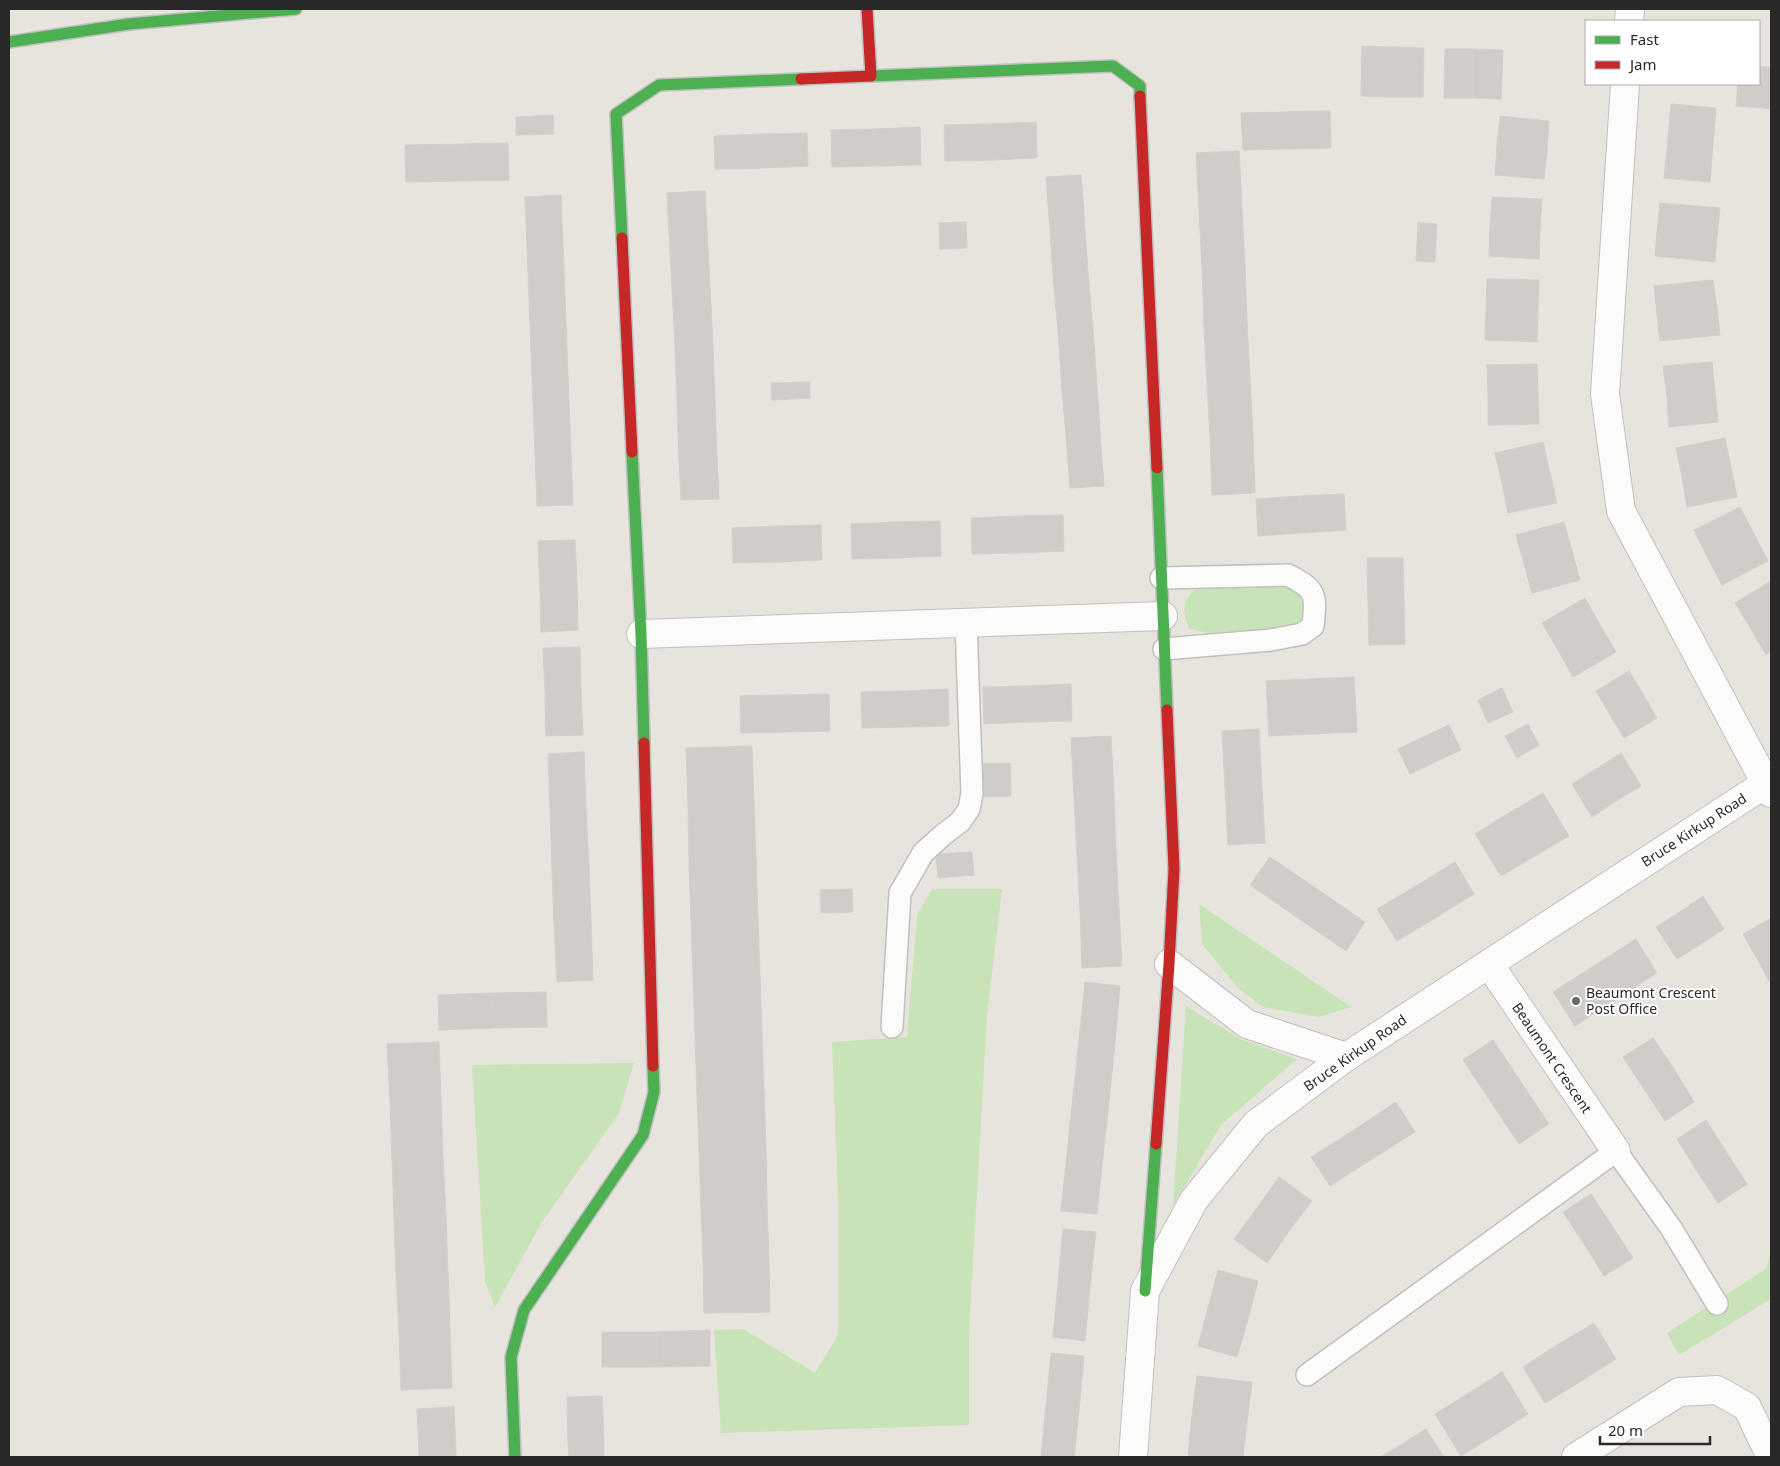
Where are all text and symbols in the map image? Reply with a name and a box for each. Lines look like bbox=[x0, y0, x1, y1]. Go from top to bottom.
legend bbox=[1585, 20, 1760, 85]
text: Fast bbox=[1630, 29, 1659, 49]
text: Jam bbox=[1628, 54, 1657, 74]
street label: Bruce Kirkup Road bbox=[1637, 788, 1750, 871]
place label: Beaumont Crescent Post Office bbox=[1586, 983, 1716, 1018]
marker: Beaumont Crescent Post Office bbox=[1570, 995, 1582, 1007]
street label: Beaumont Crescent bbox=[1508, 999, 1597, 1117]
street label: Bruce Kirkup Road bbox=[1299, 1010, 1410, 1095]
scale bar bbox=[1600, 1414, 1710, 1446]
text: 20 m bbox=[1608, 1420, 1643, 1440]

